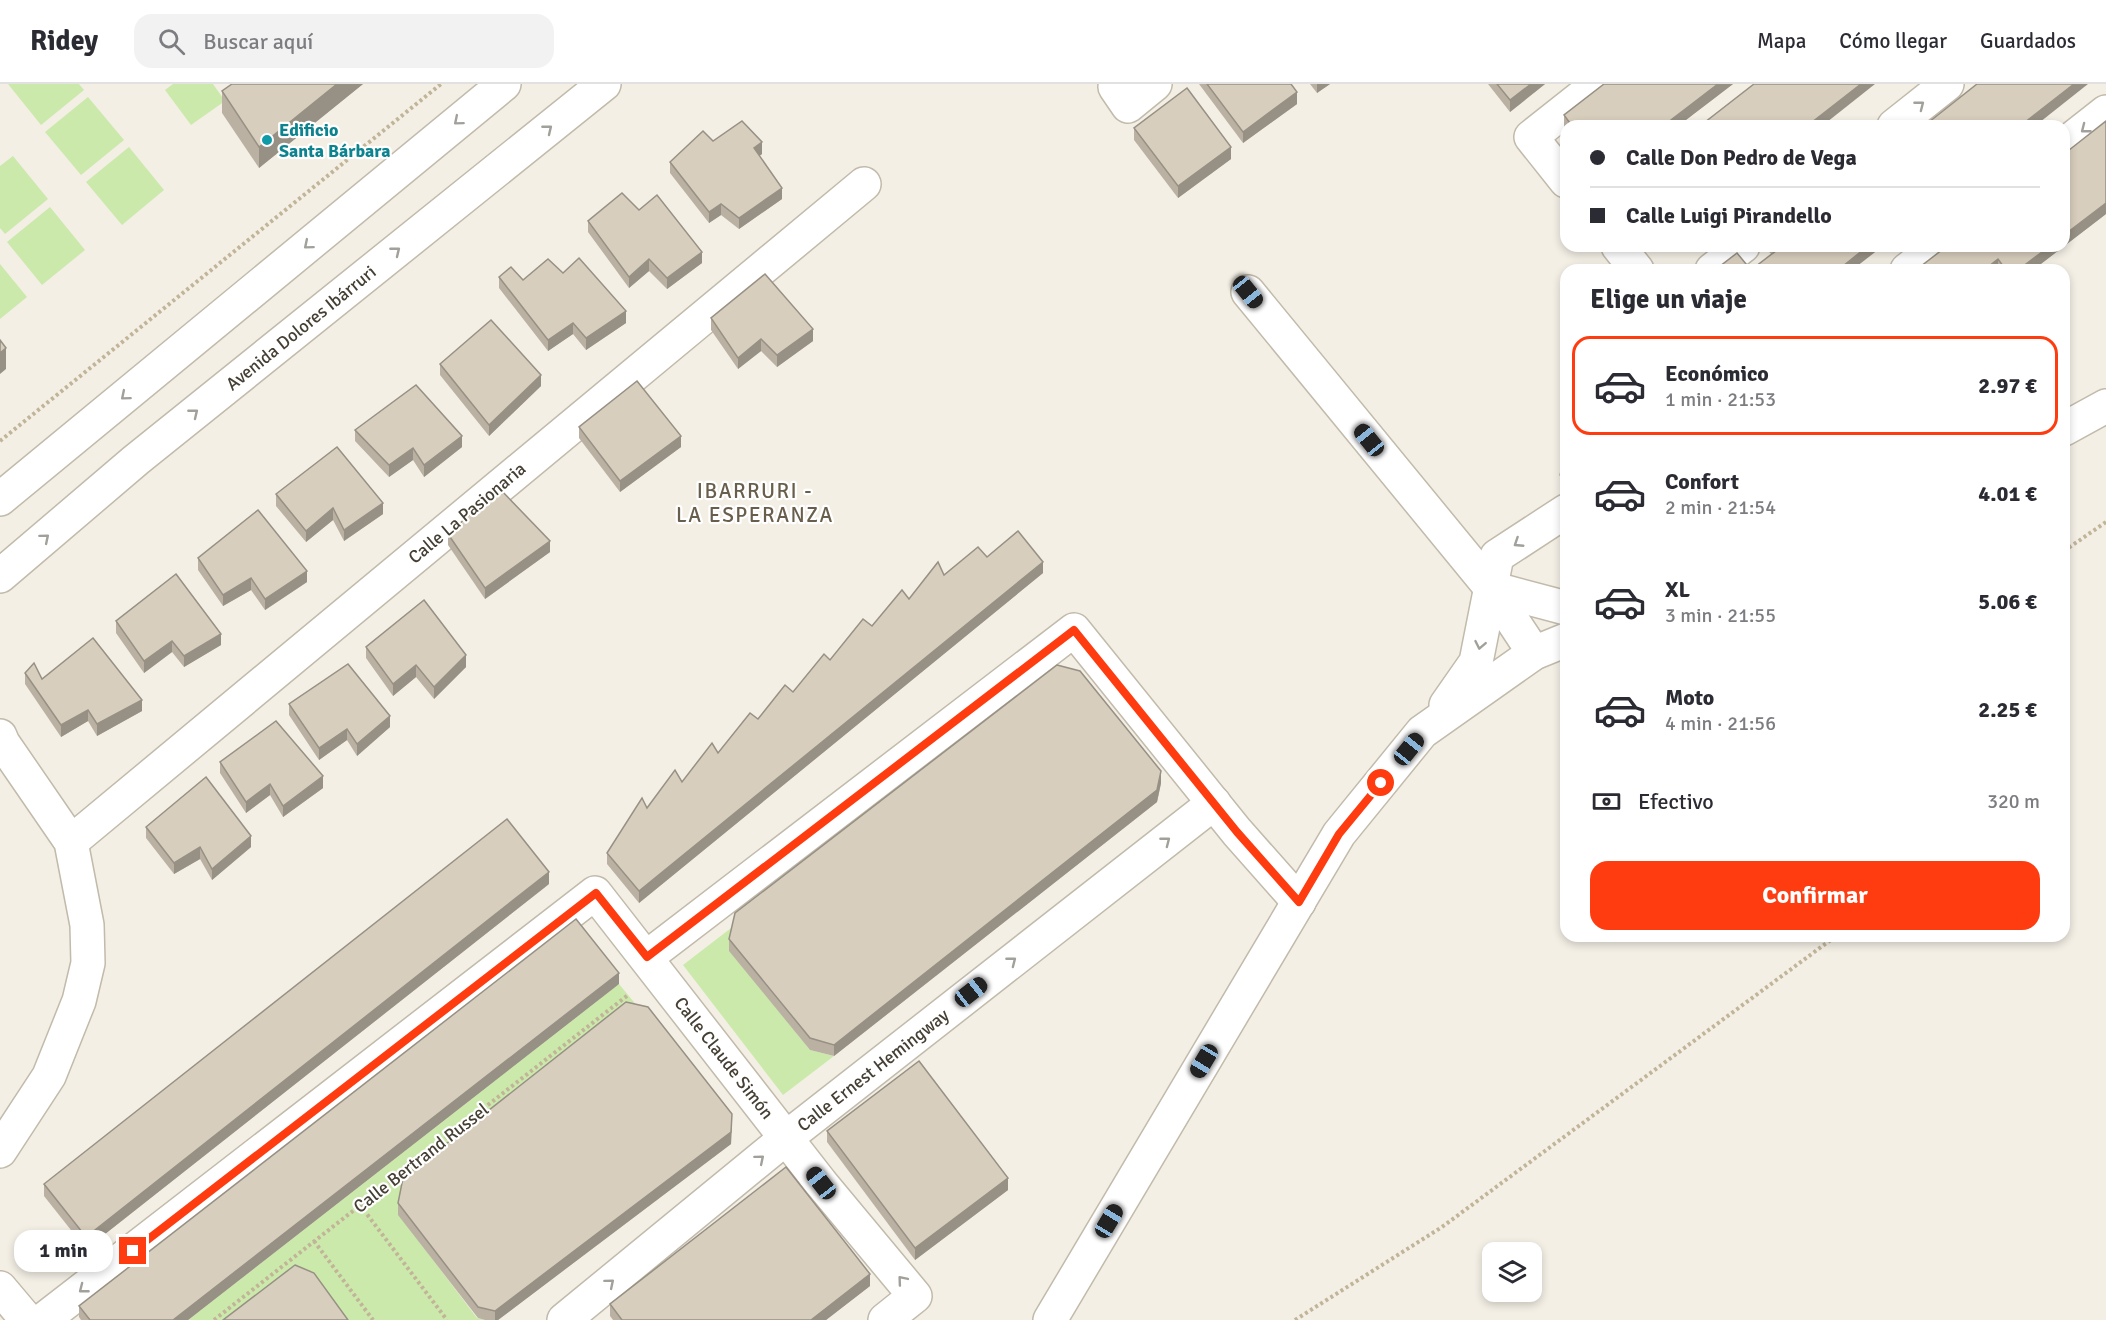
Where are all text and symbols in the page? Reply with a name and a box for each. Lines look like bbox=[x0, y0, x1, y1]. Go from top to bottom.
search box bbox=[134, 14, 554, 68]
text: Ridey bbox=[30, 24, 98, 58]
icon: search bbox=[155, 25, 188, 58]
text: Buscar aquí bbox=[203, 28, 313, 55]
text: Mapa bbox=[1757, 28, 1806, 54]
text: Cómo llegar bbox=[1839, 28, 1947, 54]
text: Guardados bbox=[1980, 28, 2076, 54]
one-way arrow bbox=[1914, 101, 1925, 112]
one-way arrow bbox=[454, 114, 465, 125]
place label: Edificio Santa Bárbara bbox=[279, 119, 391, 162]
one-way arrow bbox=[2081, 121, 2092, 132]
one-way arrow bbox=[541, 126, 552, 137]
marker: Edificio Santa Bárbara bbox=[260, 133, 274, 147]
text: Calle Don Pedro de Vega bbox=[1626, 144, 1857, 171]
text: Calle Luigi Pirandello bbox=[1626, 202, 1832, 229]
one-way arrow bbox=[304, 238, 315, 249]
one-way arrow bbox=[389, 248, 400, 259]
street label: Avenida Dolores Ibárruri bbox=[222, 261, 380, 395]
car bbox=[1230, 272, 1266, 312]
text: Elige un viaje bbox=[1590, 283, 1747, 316]
icon: car bbox=[1593, 359, 1647, 413]
text: Económico bbox=[1665, 360, 1769, 387]
text: 2.97 € bbox=[1978, 372, 2037, 399]
text: 1 min · 21:53 bbox=[1665, 387, 1776, 412]
one-way arrow bbox=[121, 389, 132, 400]
one-way arrow bbox=[188, 409, 199, 420]
car bbox=[1351, 420, 1387, 460]
street label: Calle La Pasionaria bbox=[404, 458, 530, 568]
icon: car bbox=[1593, 467, 1647, 521]
text: Confort bbox=[1665, 468, 1739, 495]
district label: IBARRURI - LA ESPERANZA bbox=[676, 478, 834, 528]
text: 4.01 € bbox=[1978, 480, 2037, 507]
text: 2 min · 21:54 bbox=[1665, 495, 1776, 520]
one-way arrow bbox=[38, 534, 49, 545]
one-way arrow bbox=[1514, 535, 1524, 547]
icon: car bbox=[1593, 575, 1647, 629]
text: XL bbox=[1665, 576, 1690, 603]
text: 5.06 € bbox=[1978, 588, 2037, 615]
text: 3 min · 21:55 bbox=[1665, 603, 1776, 628]
one-way arrow bbox=[1474, 640, 1487, 650]
icon: car bbox=[1593, 683, 1647, 737]
text: Moto bbox=[1665, 684, 1714, 711]
text: 2.25 € bbox=[1978, 696, 2037, 723]
text: 4 min · 21:56 bbox=[1665, 711, 1776, 736]
car bbox=[1391, 729, 1427, 769]
route start bbox=[1367, 769, 1394, 796]
icon: cash bbox=[1590, 785, 1623, 818]
text: Efectivo bbox=[1638, 788, 1714, 815]
text: 320 m bbox=[1987, 789, 2040, 814]
one-way arrow bbox=[1159, 837, 1170, 848]
button: Confirmar bbox=[1590, 861, 2040, 930]
one-way arrow bbox=[1005, 957, 1016, 968]
car bbox=[951, 974, 991, 1010]
street label: Calle Claude Simón bbox=[669, 992, 779, 1124]
street label: Calle Ernest Hemingway bbox=[793, 1004, 954, 1136]
car bbox=[1187, 1041, 1221, 1081]
street label: Calle Bertrand Russel bbox=[349, 1098, 493, 1218]
one-way arrow bbox=[753, 1155, 764, 1166]
car bbox=[803, 1163, 839, 1203]
car bbox=[1092, 1201, 1126, 1241]
callout: 1 min bbox=[13, 1230, 112, 1272]
route end bbox=[119, 1237, 146, 1264]
text: 1 min bbox=[39, 1238, 88, 1263]
map controls bbox=[1482, 1242, 1542, 1302]
button: layers bbox=[1482, 1242, 1542, 1302]
one-way arrow bbox=[898, 1276, 909, 1287]
one-way arrow bbox=[603, 1280, 614, 1291]
one-way arrow bbox=[79, 1282, 90, 1293]

